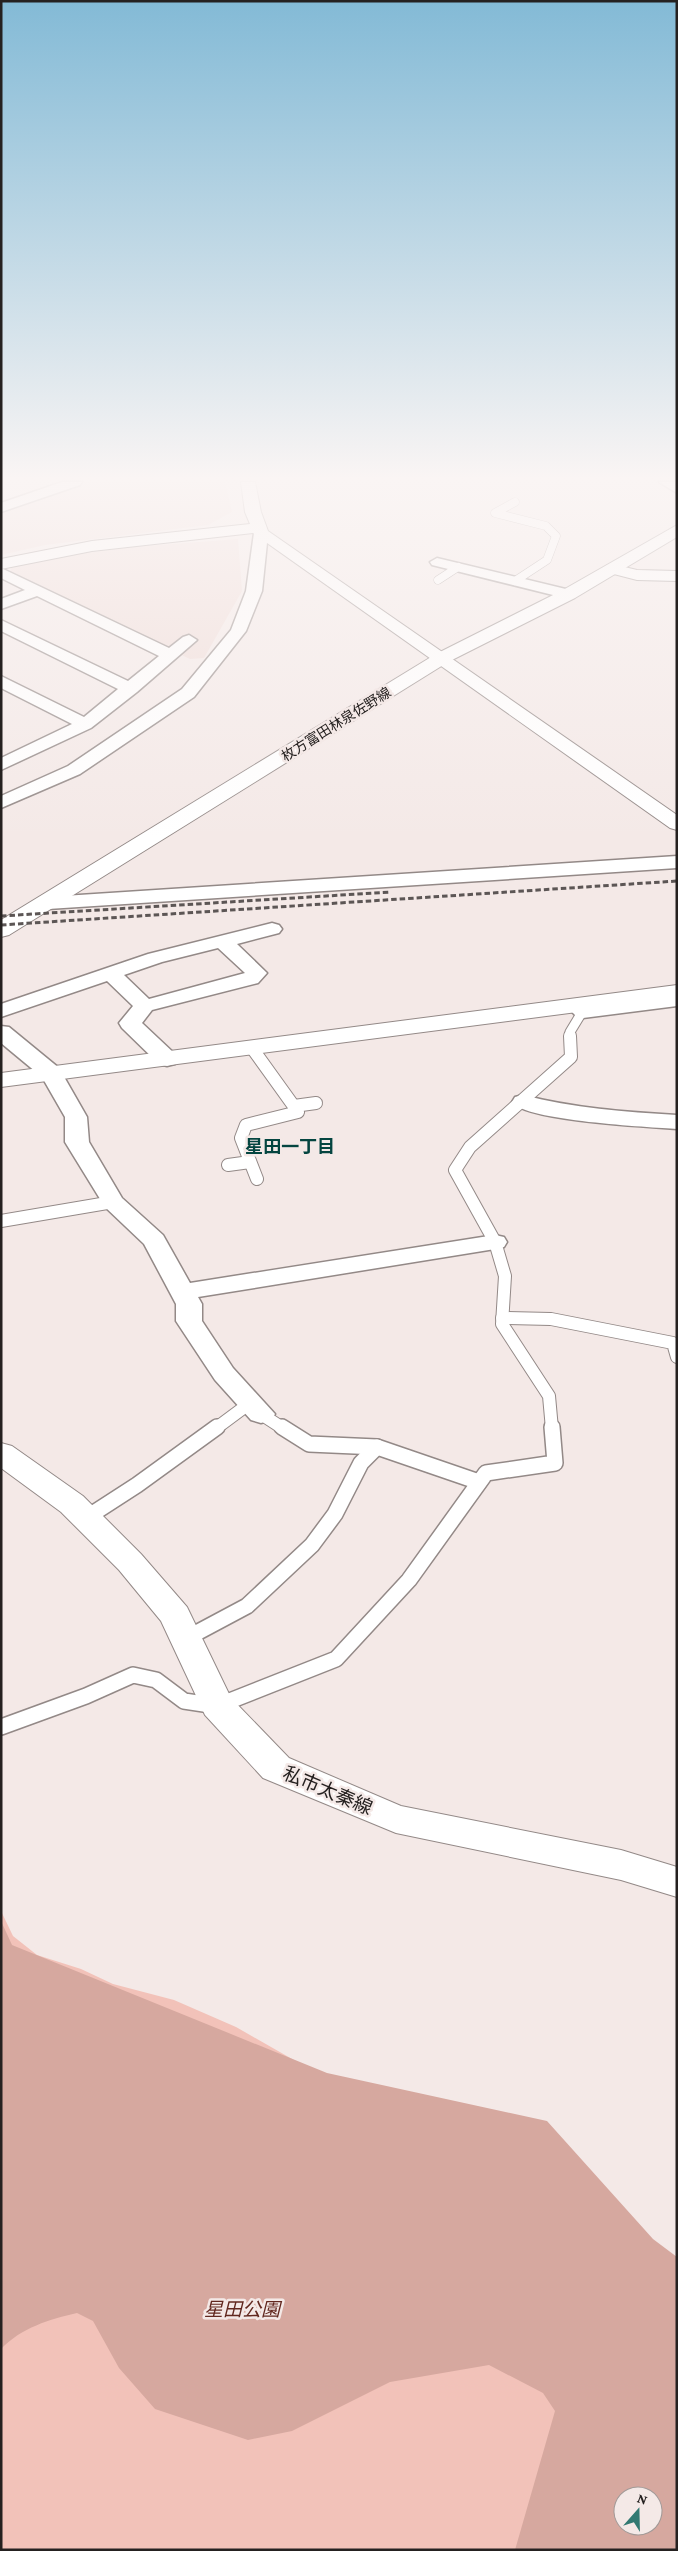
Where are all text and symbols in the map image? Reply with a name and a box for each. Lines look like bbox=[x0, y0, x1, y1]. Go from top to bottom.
street label: 枚方富田林泉佐野線 bbox=[278, 684, 394, 764]
district label: 星田一丁目 bbox=[245, 1137, 335, 1157]
street label: 私市太秦線 bbox=[280, 1762, 376, 1819]
park label: 星田公園 bbox=[204, 2299, 283, 2320]
north arrow bbox=[613, 2486, 663, 2536]
text: N bbox=[635, 2490, 650, 2508]

